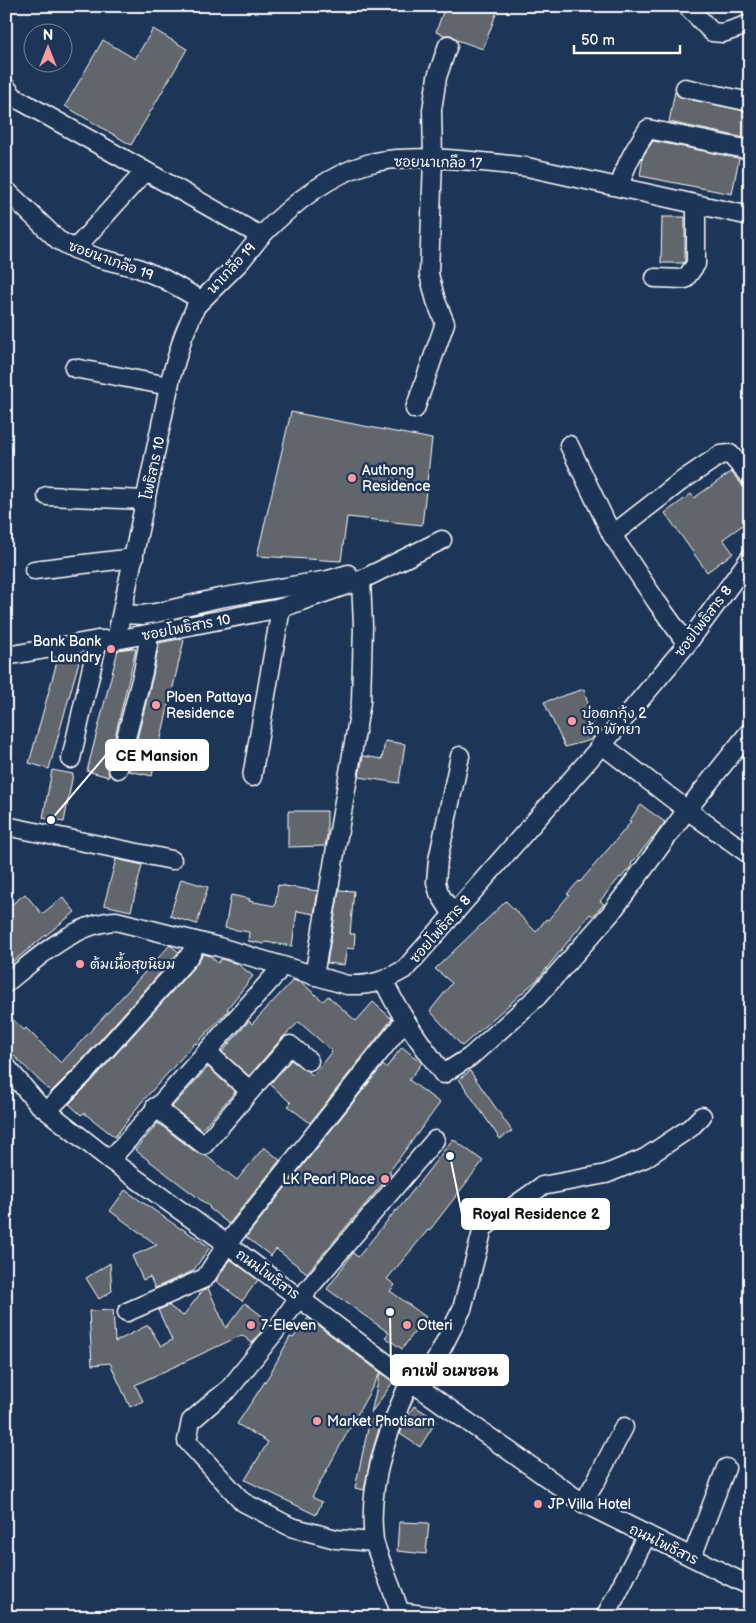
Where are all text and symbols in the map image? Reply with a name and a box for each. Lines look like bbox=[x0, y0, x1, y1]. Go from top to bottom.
north arrow bbox=[22, 22, 72, 72]
scale bar bbox=[574, 22, 680, 54]
text: N bbox=[43, 27, 53, 44]
text: 50 m bbox=[581, 31, 615, 50]
street label: ซอยนาเกลือ 17 bbox=[394, 153, 482, 172]
street label: ซอยนาเกลือ 19 bbox=[66, 237, 156, 284]
street label: นาเกลือ 19 bbox=[203, 239, 259, 297]
street label: โพธิสาร 10 bbox=[138, 435, 168, 501]
place label: Authong Residence bbox=[362, 462, 430, 495]
marker: Authong Residence bbox=[346, 472, 358, 484]
street label: ซอยโพธิสาร 8 bbox=[670, 582, 736, 660]
street label: ซอยโพธิสาร 10 bbox=[140, 610, 232, 644]
place label: Bank Bank Laundry bbox=[33, 633, 102, 666]
marker: Bank Bank Laundry bbox=[105, 643, 117, 655]
place label: Ploen Pattaya Residence bbox=[166, 689, 252, 722]
marker: Ploen Pattaya Residence bbox=[150, 699, 162, 711]
place label: บ่อตกกุ้ง 2 เจ้า พัทยา bbox=[582, 705, 647, 738]
marker: บ่อตกกุ้ง 2 เจ้า พัทยา bbox=[566, 715, 578, 727]
callout: CE Mansion bbox=[106, 740, 208, 770]
text: CE Mansion bbox=[116, 747, 198, 766]
street label: ซอยโพธิสาร 8 bbox=[406, 891, 474, 967]
place label: ต้มเนื้อสุขนิยม bbox=[90, 952, 175, 974]
marker: ต้มเนื้อสุขนิยม bbox=[74, 958, 86, 970]
place label: LK Pearl Place bbox=[282, 1171, 375, 1188]
marker: LK Pearl Place bbox=[379, 1173, 391, 1185]
callout: Royal Residence 2 bbox=[462, 1199, 609, 1229]
text: Royal Residence 2 bbox=[472, 1205, 600, 1224]
street label: ถนนโพธิสาร bbox=[233, 1245, 303, 1303]
place label: 7-Eleven bbox=[261, 1317, 316, 1334]
place label: Otteri bbox=[417, 1317, 452, 1334]
marker: 7-Eleven bbox=[245, 1319, 257, 1331]
marker: Otteri bbox=[401, 1319, 413, 1331]
callout: คาเฟ่ อเมซอน bbox=[391, 1355, 508, 1385]
text: คาเฟ่ อเมซอน bbox=[402, 1361, 498, 1381]
place label: Market Photisarn bbox=[327, 1413, 435, 1430]
marker: Market Photisarn bbox=[311, 1415, 323, 1427]
place label: JP Villa Hotel bbox=[548, 1496, 631, 1513]
marker: JP Villa Hotel bbox=[532, 1498, 544, 1510]
street label: ถนนโพธิสาร bbox=[627, 1520, 701, 1568]

